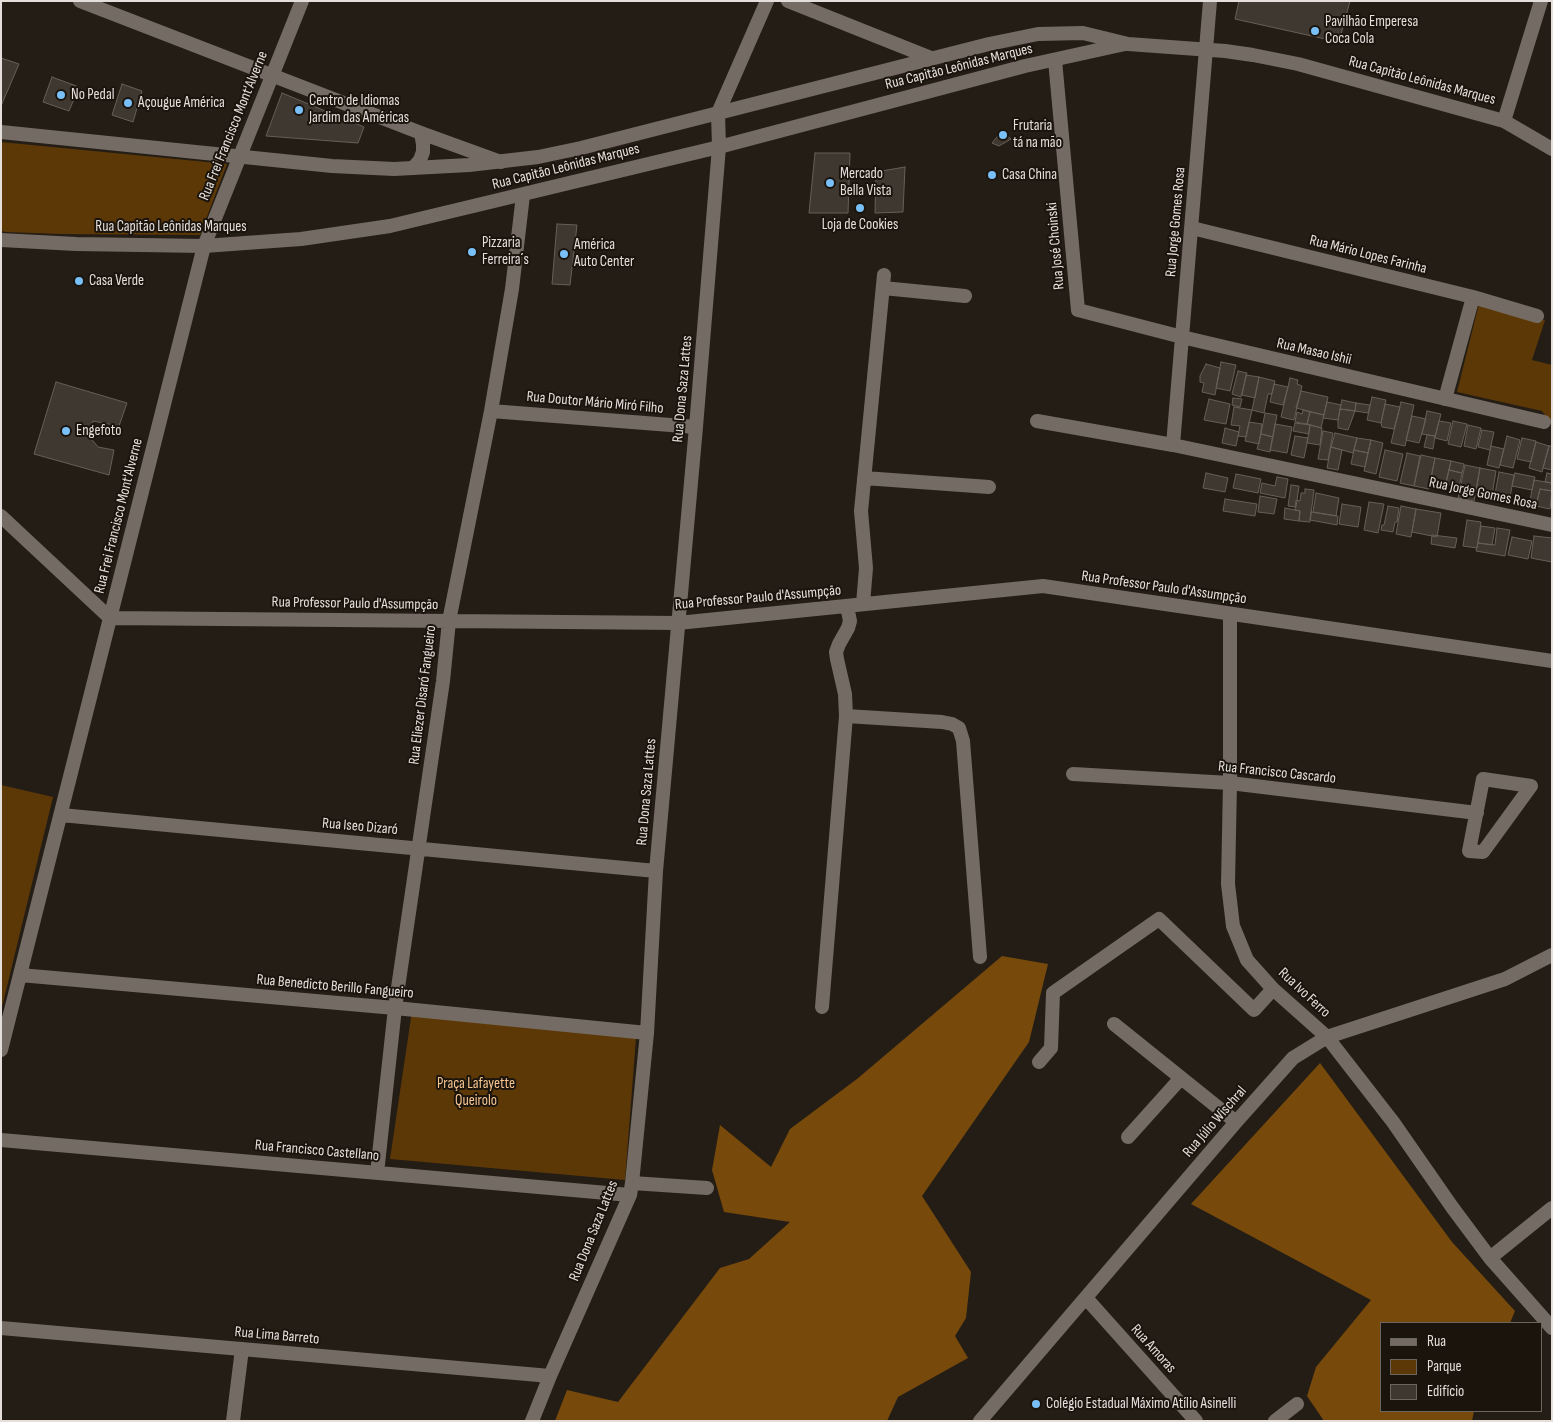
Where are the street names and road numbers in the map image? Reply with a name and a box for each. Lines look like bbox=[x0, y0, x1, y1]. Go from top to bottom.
street label: Rua Capitão Leônidas Marques bbox=[883, 40, 1035, 94]
street label: Rua Frei Francisco Mont'Alverne bbox=[196, 49, 272, 203]
street label: Rua Capitão Leônidas Marques bbox=[1347, 53, 1497, 109]
street label: Rua Capitão Leônidas Marques bbox=[490, 140, 642, 194]
street label: Rua Jorge Gomes Rosa bbox=[1162, 166, 1190, 278]
street label: Rua José Choinski bbox=[1043, 202, 1069, 290]
street label: Rua Capitão Leônidas Marques bbox=[95, 218, 247, 236]
street label: Rua Mário Lopes Farinha bbox=[1307, 232, 1429, 278]
street label: Rua Dona Saza Lattes bbox=[669, 335, 697, 443]
street label: Rua Masao Ishii bbox=[1275, 335, 1353, 369]
street label: Rua Doutor Mário Miró Filho bbox=[526, 388, 664, 418]
street label: Rua Frei Francisco Mont'Alverne bbox=[91, 436, 147, 596]
street label: Rua Jorge Gomes Rosa bbox=[1427, 474, 1539, 514]
street label: Rua Professor Paulo d'Assumpção bbox=[1080, 567, 1248, 609]
street label: Rua Professor Paulo d'Assumpção bbox=[674, 582, 842, 614]
street label: Rua Professor Paulo d'Assumpção bbox=[272, 594, 438, 614]
street label: Rua Eliezer Disaró Fangueiro bbox=[406, 624, 440, 766]
street label: Rua Dona Saza Lattes bbox=[633, 738, 661, 846]
street label: Rua Francisco Cascardo bbox=[1217, 758, 1337, 788]
street label: Rua Iseo Dizaró bbox=[321, 815, 399, 839]
street label: Rua Ivo Ferro bbox=[1274, 964, 1334, 1022]
street label: Rua Benedicto Berillo Fangueiro bbox=[256, 971, 414, 1003]
street label: Rua Júlio Wischral bbox=[1179, 1083, 1251, 1161]
street label: Rua Francisco Castellano bbox=[254, 1137, 380, 1165]
street label: Rua Dona Saza Lattes bbox=[566, 1178, 622, 1284]
street label: Rua Amoras bbox=[1127, 1321, 1179, 1377]
street label: Rua Lima Barreto bbox=[234, 1323, 320, 1349]

